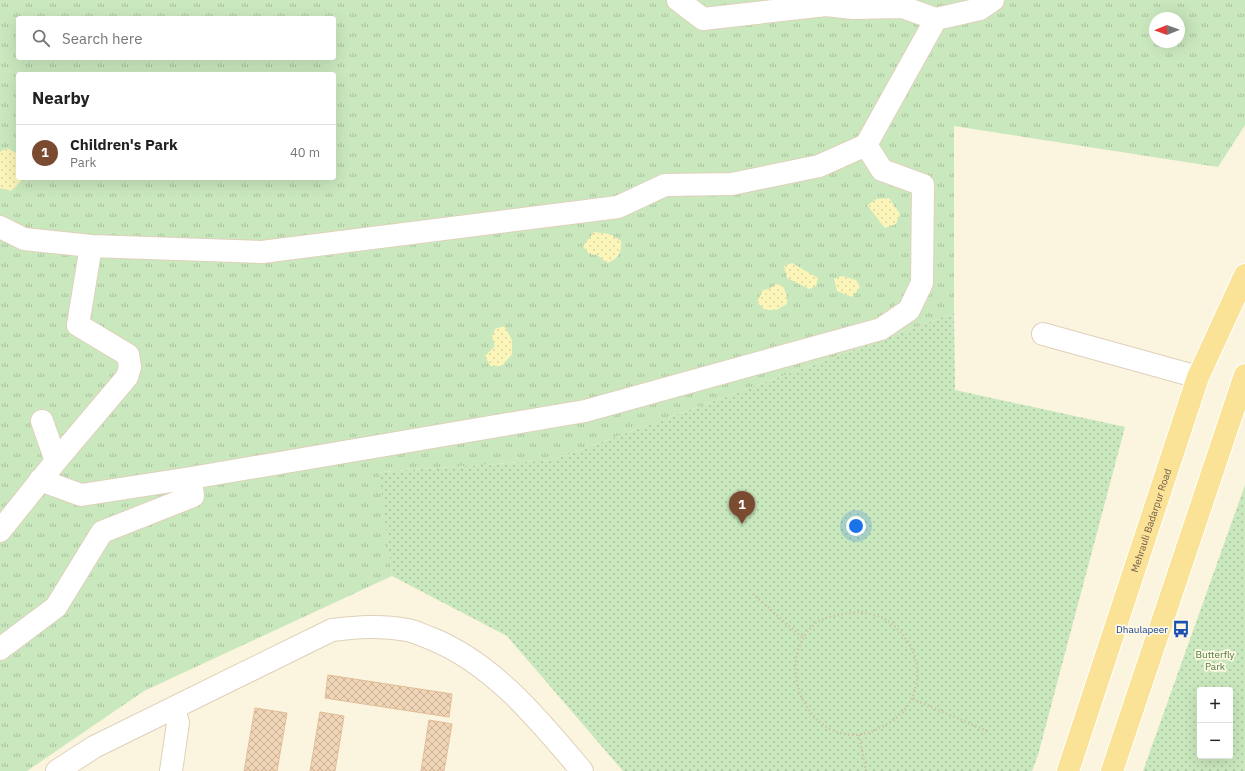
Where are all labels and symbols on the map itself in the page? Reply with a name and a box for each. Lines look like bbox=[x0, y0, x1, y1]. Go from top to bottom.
north arrow bbox=[1149, 12, 1185, 48]
street label: Mehrauli Badarpur Road bbox=[1127, 467, 1174, 574]
pin: 1 bbox=[729, 491, 755, 524]
your location bbox=[846, 516, 866, 536]
bus stop icon: Dhaulapeer bbox=[1171, 619, 1191, 639]
place label: Dhaulapeer bbox=[1116, 623, 1168, 636]
park label: Butterfly Park bbox=[1195, 648, 1235, 673]

